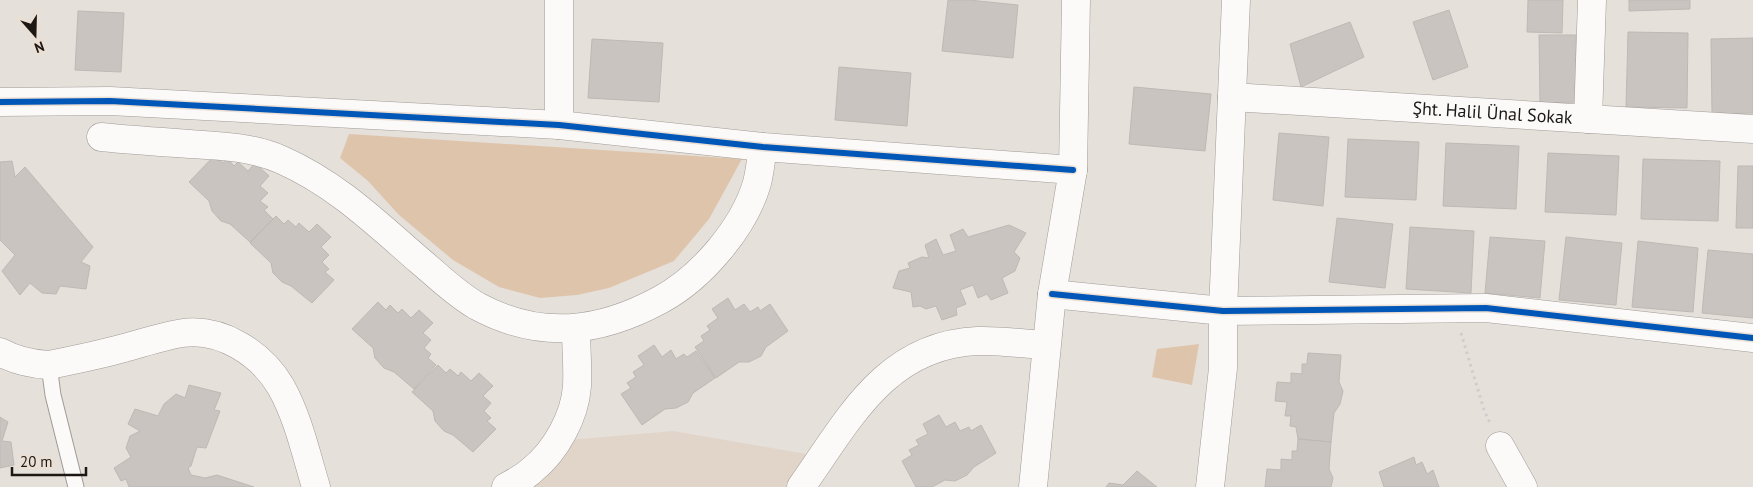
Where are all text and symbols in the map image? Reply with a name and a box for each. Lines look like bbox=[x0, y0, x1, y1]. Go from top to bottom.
north arrow bbox=[10, 10, 60, 60]
text: N bbox=[32, 37, 47, 57]
street label: Şht. Halil Ünal Sokak bbox=[1412, 96, 1574, 129]
scale bar bbox=[12, 444, 86, 476]
text: 20 m bbox=[20, 452, 53, 471]

